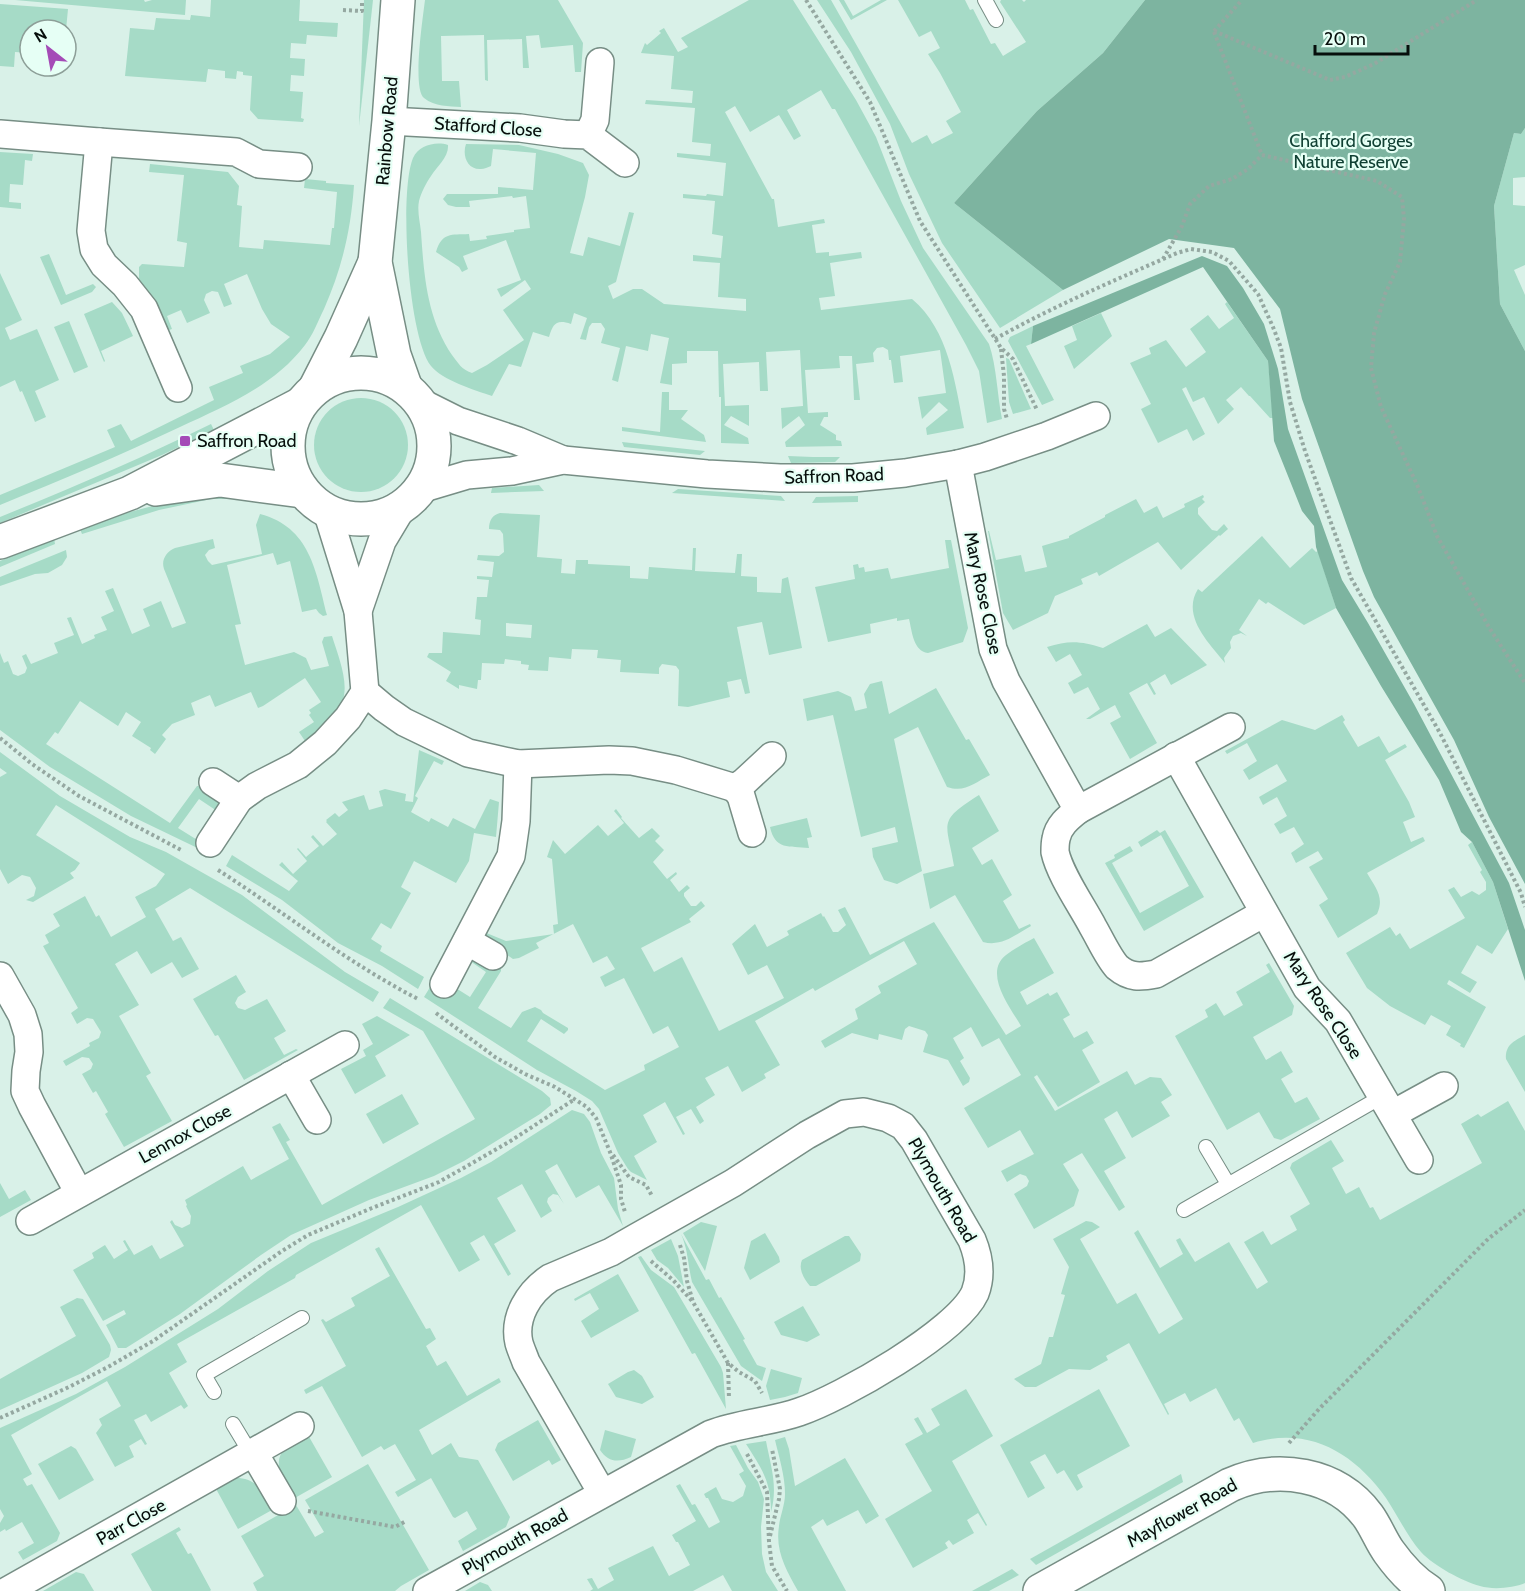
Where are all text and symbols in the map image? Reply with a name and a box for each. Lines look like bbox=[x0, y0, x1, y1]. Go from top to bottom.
north arrow bbox=[18, 18, 78, 78]
scale bar bbox=[1315, 18, 1408, 56]
text: N bbox=[31, 25, 50, 47]
text: 20 m bbox=[1324, 28, 1366, 50]
street label: Rainbow Road bbox=[371, 76, 403, 186]
street label: Stafford Close bbox=[433, 112, 543, 142]
park label: Chafford Gorges Nature Reserve bbox=[1289, 130, 1413, 173]
place label: Saffron Road bbox=[197, 430, 297, 452]
marker: Saffron Road bbox=[178, 434, 192, 448]
street label: Saffron Road bbox=[784, 463, 884, 489]
street label: Mary Rose Close bbox=[959, 530, 1007, 656]
street label: Mary Rose Close bbox=[1279, 947, 1367, 1063]
street label: Lennox Close bbox=[135, 1100, 235, 1168]
street label: Plymouth Road bbox=[903, 1134, 981, 1246]
street label: Mayflower Road bbox=[1123, 1474, 1241, 1552]
street label: Parr Close bbox=[92, 1494, 170, 1550]
street label: Plymouth Road bbox=[458, 1504, 572, 1580]

